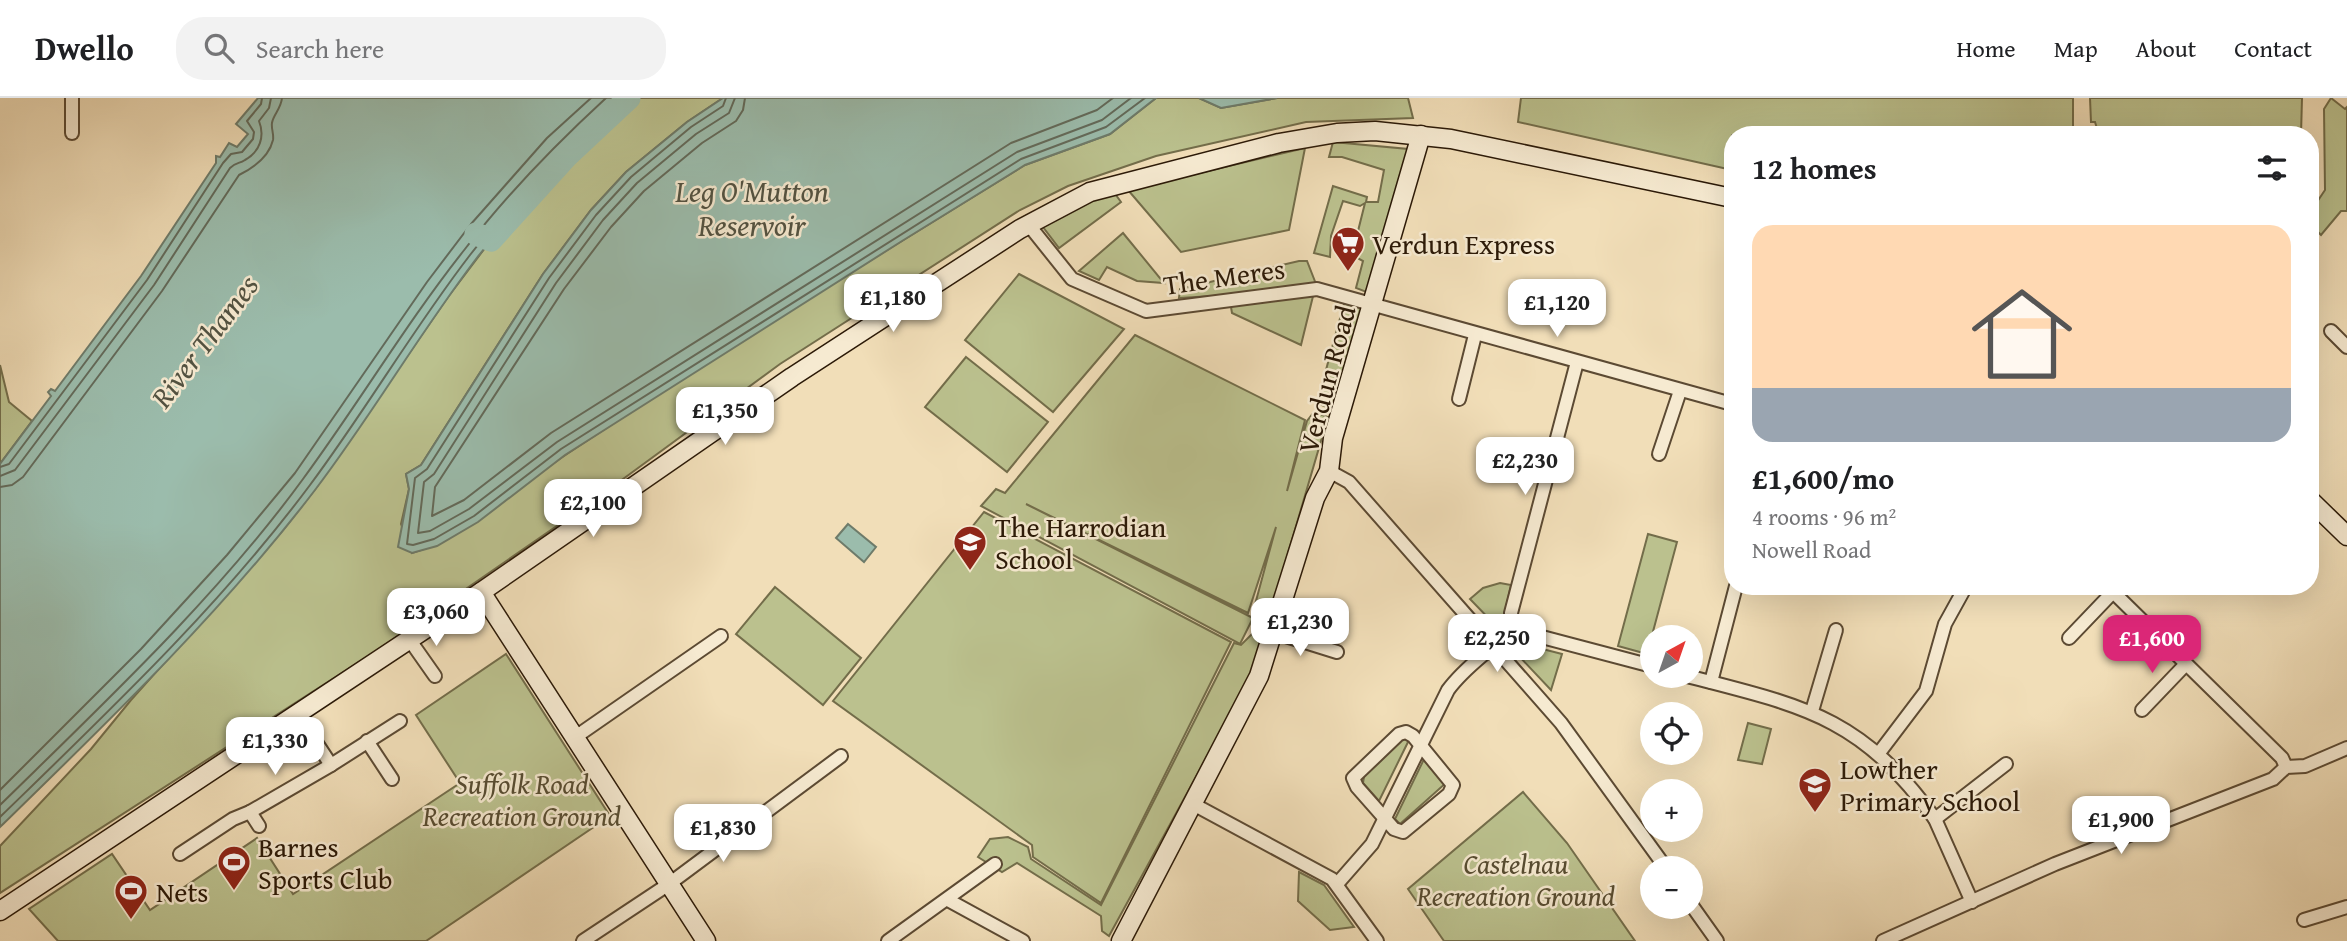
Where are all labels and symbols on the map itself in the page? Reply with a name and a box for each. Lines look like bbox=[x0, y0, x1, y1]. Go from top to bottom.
water label: Leg O'Mutton Reservoir bbox=[674, 169, 829, 247]
place label: Verdun Express bbox=[1372, 223, 1555, 264]
supermarket icon: Verdun Express bbox=[1329, 224, 1367, 273]
street label: The Meres bbox=[1161, 247, 1287, 305]
water label: River Thames bbox=[139, 265, 269, 417]
pin: £1,180 bbox=[836, 274, 950, 334]
pin: £1,120 bbox=[1500, 280, 1614, 339]
street label: Verdun Road bbox=[1287, 300, 1365, 458]
pin: £1,350 bbox=[668, 388, 782, 447]
pin: £2,230 bbox=[1468, 438, 1582, 497]
pin: £2,100 bbox=[536, 480, 650, 539]
place label: The Harrodian School bbox=[995, 506, 1167, 579]
school or university icon: The Harrodian School bbox=[951, 523, 989, 572]
pin: £3,060 bbox=[379, 588, 493, 648]
pin: £1,230 bbox=[1243, 598, 1357, 658]
pin: £2,250 bbox=[1440, 614, 1554, 674]
pin: £1,600 bbox=[2095, 616, 2209, 675]
north arrow bbox=[1640, 625, 1703, 688]
pin: £1,330 bbox=[218, 718, 332, 777]
place label: Lowther Primary School bbox=[1840, 748, 2020, 821]
park label: Suffolk Road Recreation Ground bbox=[422, 763, 621, 836]
school or university icon: Lowther Primary School bbox=[1796, 765, 1834, 814]
pin: £1,900 bbox=[2064, 796, 2178, 856]
pin: £1,830 bbox=[666, 804, 780, 864]
place label: Barnes Sports Club bbox=[258, 826, 393, 899]
sports icon: Barnes Sports Club bbox=[215, 843, 253, 892]
park label: Castelnau Recreation Ground bbox=[1416, 843, 1615, 916]
place label: Nets bbox=[156, 871, 208, 912]
sports icon: Nets bbox=[112, 872, 150, 921]

